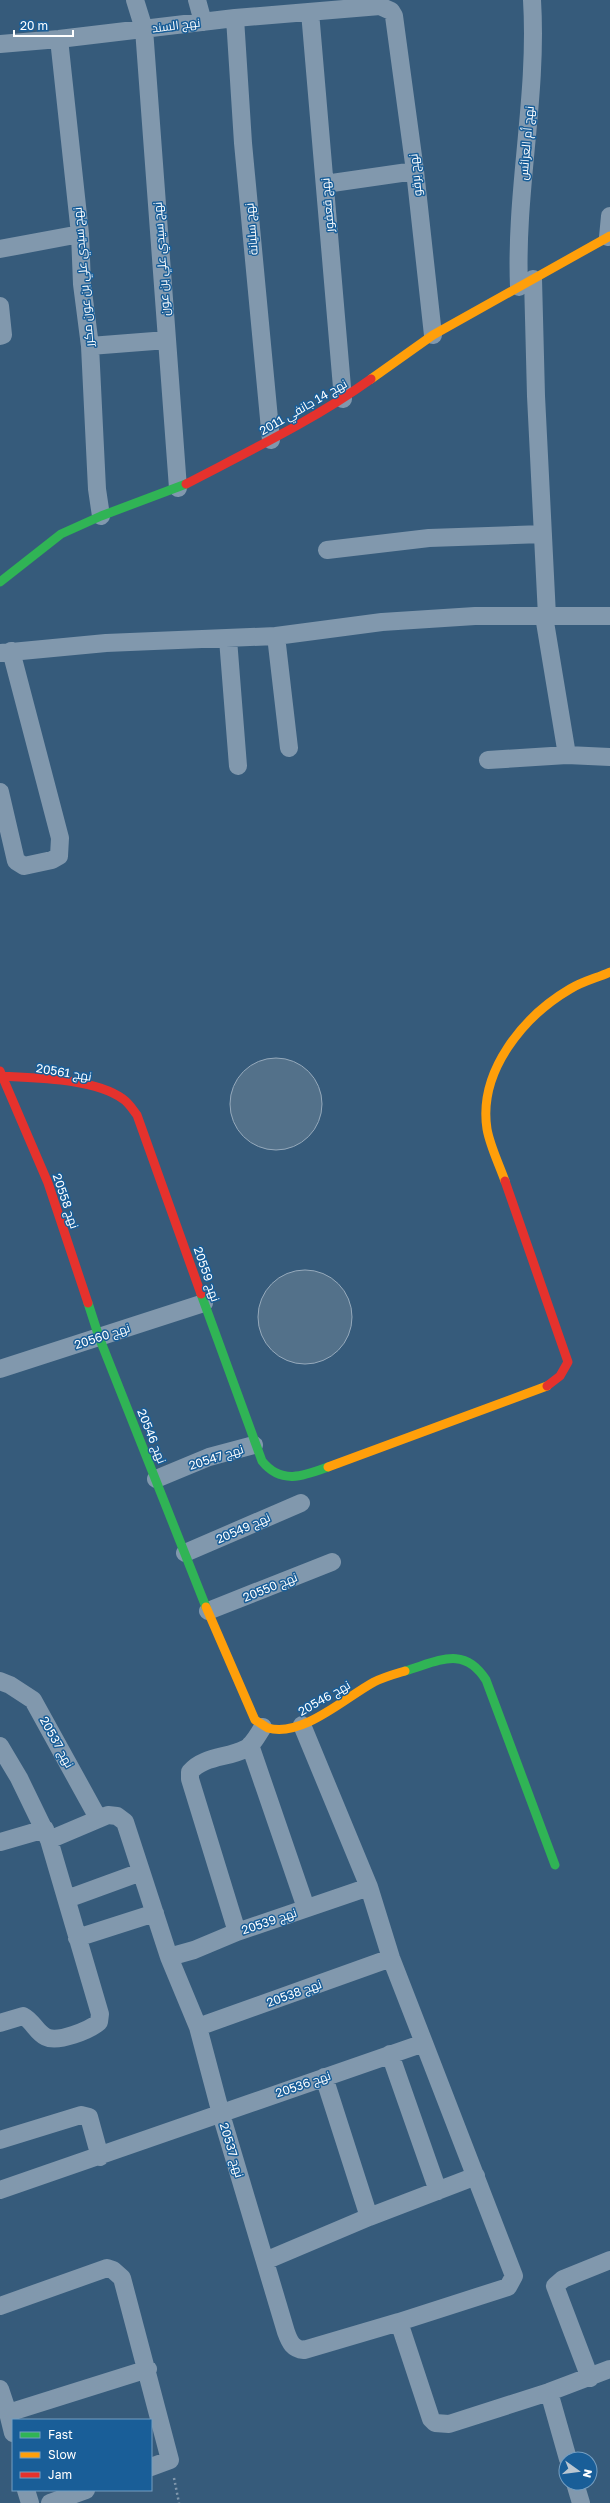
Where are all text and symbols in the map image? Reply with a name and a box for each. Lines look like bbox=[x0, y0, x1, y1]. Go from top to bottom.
scale bar bbox=[14, 12, 73, 38]
street label: نهج السند bbox=[151, 15, 201, 36]
text: 20 m bbox=[20, 18, 48, 33]
street label: نهج أم العرائس bbox=[515, 105, 538, 181]
street label: نهج برقو bbox=[405, 153, 426, 197]
street label: نهج قعفور bbox=[317, 177, 338, 234]
street label: نهج سيدي علي بن عون bbox=[150, 201, 175, 317]
street label: نهج سليانة bbox=[241, 202, 262, 256]
street label: نهج سيدي علي بن عون مكرر bbox=[69, 206, 100, 348]
street label: نهج 14 جانفي 2011 bbox=[257, 376, 351, 441]
street label: نهج 20561 bbox=[35, 1060, 93, 1085]
street label: نهج 20558 bbox=[49, 1171, 82, 1231]
street label: نهج 20559 bbox=[190, 1244, 223, 1304]
street label: نهج 20560 bbox=[72, 1320, 132, 1353]
street label: نهج 20546 bbox=[133, 1406, 170, 1466]
street label: نهج 20547 bbox=[187, 1441, 246, 1474]
street label: نهج 20549 bbox=[214, 1509, 273, 1547]
street label: نهج 20550 bbox=[241, 1569, 300, 1606]
street label: نهج 20546 bbox=[295, 1677, 353, 1720]
street label: نهج 20537 bbox=[36, 1714, 77, 1771]
street label: نهج 20539 bbox=[239, 1905, 299, 1938]
street label: نهج 20538 bbox=[264, 1976, 324, 2011]
street label: نهج 20536 bbox=[273, 2068, 333, 2101]
street label: نهج 20537 bbox=[216, 2121, 247, 2179]
legend bbox=[12, 2419, 152, 2491]
text: Fast bbox=[48, 2427, 73, 2442]
text: Slow bbox=[48, 2447, 76, 2462]
north arrow bbox=[558, 2451, 598, 2491]
text: Jam bbox=[48, 2467, 72, 2482]
text: N bbox=[581, 2468, 596, 2479]

